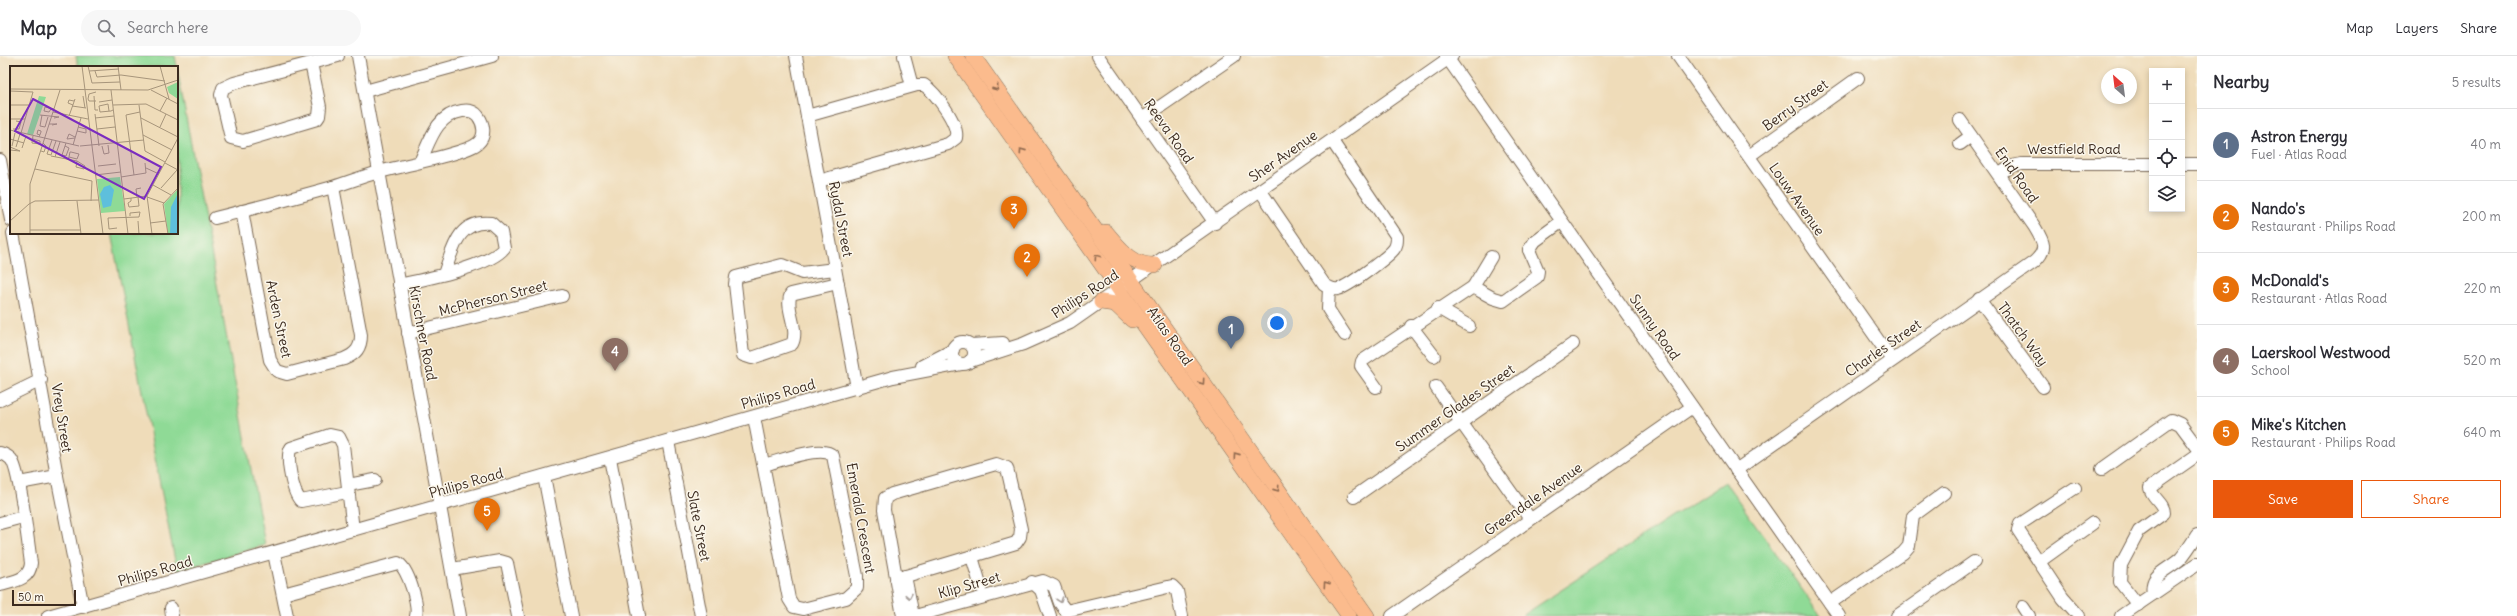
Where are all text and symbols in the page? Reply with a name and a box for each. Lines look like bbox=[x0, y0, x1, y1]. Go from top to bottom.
search box bbox=[81, 10, 361, 46]
text: Map bbox=[20, 16, 57, 40]
icon: search bbox=[95, 17, 117, 39]
text: Search here bbox=[127, 18, 208, 37]
text: Map bbox=[2346, 19, 2373, 37]
text: Layers bbox=[2395, 19, 2438, 37]
text: Share bbox=[2460, 19, 2497, 37]
inset map bbox=[10, 66, 178, 234]
north arrow bbox=[2101, 68, 2137, 104]
map controls bbox=[2149, 68, 2185, 212]
button: + bbox=[2149, 68, 2185, 104]
text: Nearby bbox=[2213, 71, 2269, 93]
text: 5 results bbox=[2452, 74, 2501, 91]
street label: Berry Street bbox=[1759, 75, 1832, 135]
one-way arrow bbox=[991, 84, 999, 91]
street label: Reeva Road bbox=[1140, 95, 1198, 167]
button: − bbox=[2149, 104, 2185, 140]
street label: Sher Avenue bbox=[1245, 126, 1321, 186]
text: Astron Energy bbox=[2251, 127, 2348, 146]
text: 1 bbox=[2223, 136, 2229, 153]
text: 40 m bbox=[2470, 136, 2501, 153]
street label: Westfield Road bbox=[2027, 140, 2121, 158]
button: locate bbox=[2149, 140, 2185, 176]
street label: Enid Road bbox=[1991, 144, 2043, 206]
text: Fuel · Atlas Road bbox=[2251, 146, 2347, 163]
one-way arrow bbox=[1020, 148, 1027, 155]
street label: Louw Avenue bbox=[1765, 159, 1829, 239]
button: layers bbox=[2149, 176, 2185, 212]
street label: Rydal Street bbox=[825, 180, 857, 259]
pin: 3 bbox=[1001, 196, 1027, 229]
text: Nando's bbox=[2251, 199, 2305, 218]
text: 2 bbox=[2222, 208, 2230, 225]
text: 200 m bbox=[2462, 208, 2501, 225]
text: Restaurant · Philips Road bbox=[2251, 218, 2396, 235]
pin: 2 bbox=[1014, 244, 1040, 277]
one-way arrow bbox=[1095, 255, 1102, 262]
street label: Philips Road bbox=[1048, 266, 1122, 322]
text: McDonald's bbox=[2251, 271, 2329, 290]
street label: McPherson Street bbox=[437, 276, 549, 320]
street label: Arden Street bbox=[262, 278, 296, 360]
text: 3 bbox=[2222, 280, 2230, 297]
text: 220 m bbox=[2464, 280, 2501, 297]
street label: Kirschner Road bbox=[405, 284, 441, 382]
text: Restaurant · Atlas Road bbox=[2251, 290, 2387, 307]
street label: Sunny Road bbox=[1626, 291, 1684, 363]
street label: Thatch Way bbox=[1994, 298, 2052, 370]
street label: Atlas Road bbox=[1143, 303, 1197, 369]
your location bbox=[1267, 313, 1287, 333]
street label: Charles Street bbox=[1841, 315, 1925, 381]
pin: 1 bbox=[1218, 316, 1244, 349]
pin: 4 bbox=[602, 338, 628, 371]
text: Laerskool Westwood bbox=[2251, 343, 2390, 362]
text: 4 bbox=[2222, 352, 2230, 369]
text: 520 m bbox=[2463, 352, 2501, 369]
street label: Summer Glades Street bbox=[1392, 360, 1518, 456]
text: School bbox=[2251, 362, 2290, 379]
street label: Philips Road bbox=[739, 375, 817, 413]
one-way arrow bbox=[1197, 378, 1205, 385]
street label: Vrey Street bbox=[48, 382, 76, 454]
text: Mike's Kitchen bbox=[2251, 415, 2346, 434]
text: 5 bbox=[2222, 424, 2230, 441]
text: 640 m bbox=[2463, 424, 2501, 441]
text: Restaurant · Philips Road bbox=[2251, 434, 2396, 451]
one-way arrow bbox=[1233, 452, 1240, 459]
street label: Greendale Avenue bbox=[1480, 458, 1586, 540]
street label: Emerald Crescent bbox=[842, 461, 880, 575]
street label: Philips Road bbox=[427, 464, 505, 502]
button: Save bbox=[2213, 480, 2353, 518]
button: Share bbox=[2361, 480, 2501, 518]
one-way arrow bbox=[1272, 484, 1279, 491]
street label: Slate Street bbox=[683, 489, 715, 563]
pin: 5 bbox=[474, 498, 500, 531]
street label: Philips Road bbox=[116, 552, 194, 590]
street label: Klip Street bbox=[936, 568, 1002, 602]
one-way arrow bbox=[1324, 581, 1331, 588]
scale bar bbox=[12, 588, 76, 607]
text: 50 m bbox=[18, 590, 44, 604]
one-way arrow bbox=[905, 593, 913, 599]
one-way arrow bbox=[1055, 596, 1063, 603]

